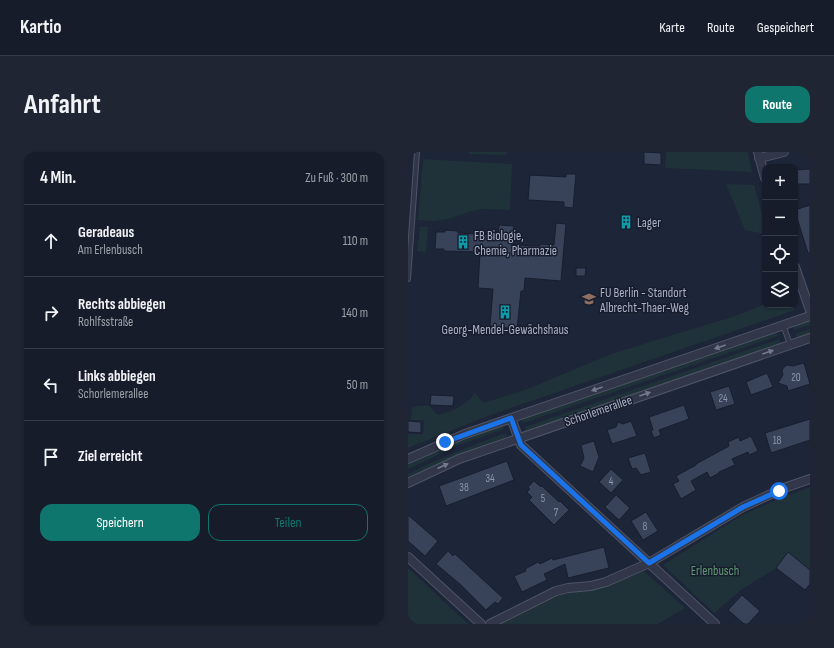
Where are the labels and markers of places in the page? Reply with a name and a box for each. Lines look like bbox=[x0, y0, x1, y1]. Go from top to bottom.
building icon: Lager bbox=[618, 214, 634, 230]
place label: Lager bbox=[637, 215, 661, 231]
place label: FB Biologie, Chemie, Pharmazie bbox=[474, 228, 557, 259]
building icon: FB Biologie, Chemie, Pharmazie bbox=[455, 234, 471, 250]
place label: FU Berlin - Standort Albrecht-Thaer-Weg bbox=[599, 285, 689, 316]
school or university icon: FU Berlin - Standort Albrecht-Thaer-Weg bbox=[581, 291, 597, 307]
building icon: Georg-Mendel-Gewächshaus bbox=[497, 304, 513, 320]
place label: Georg-Mendel-Gewächshaus bbox=[441, 322, 569, 338]

